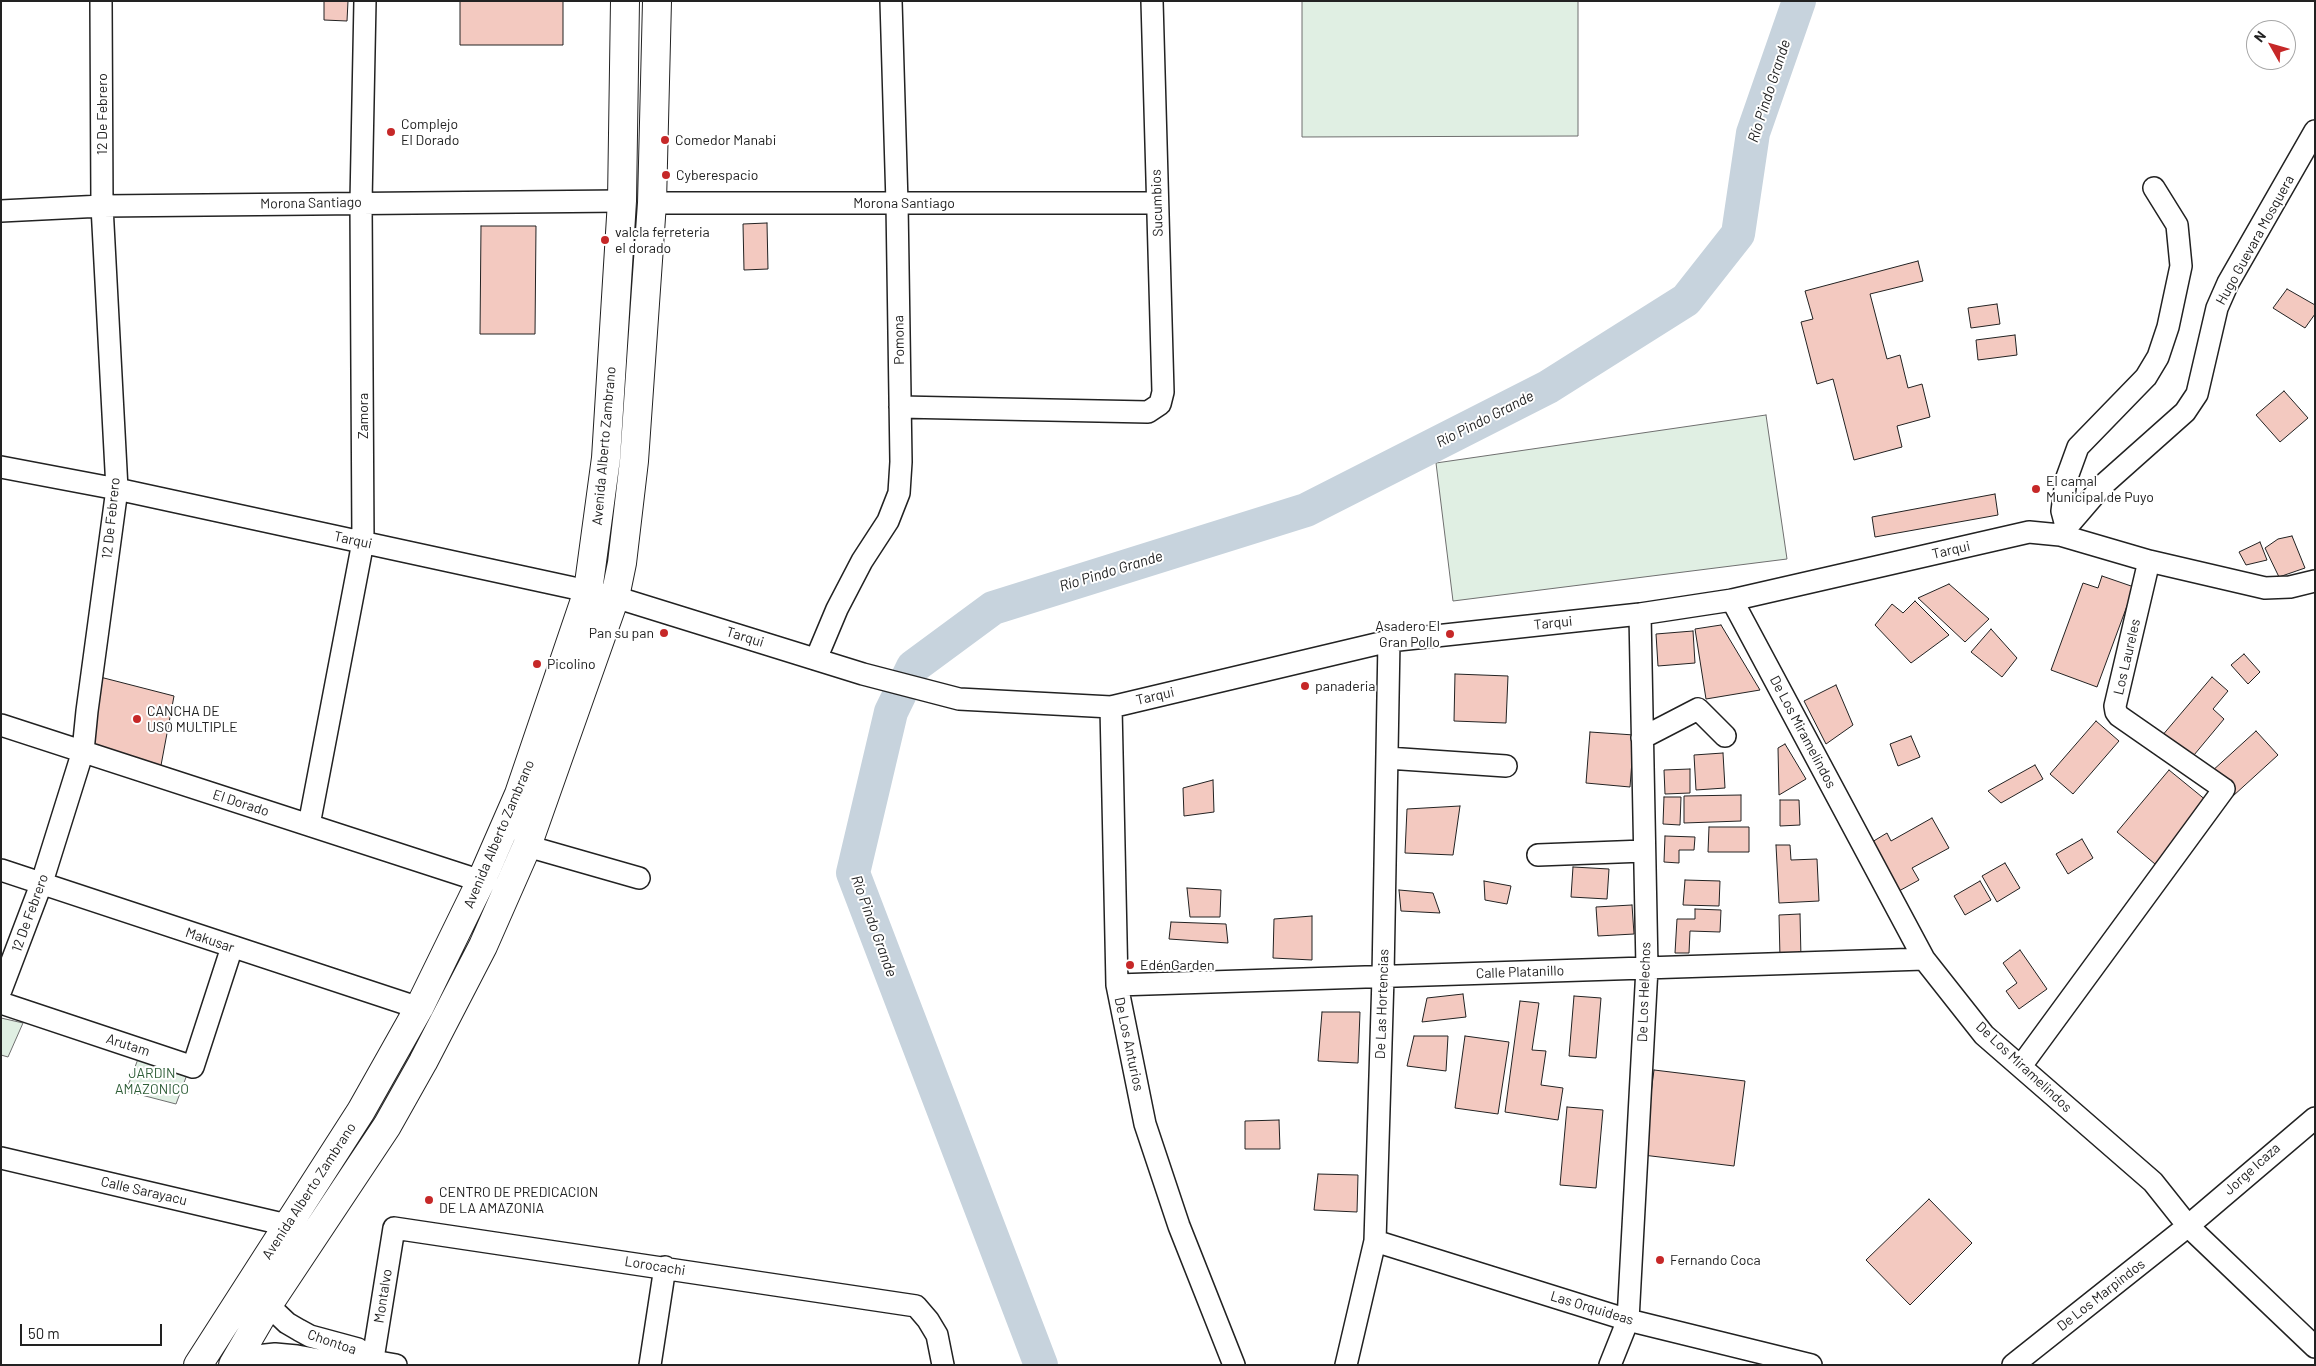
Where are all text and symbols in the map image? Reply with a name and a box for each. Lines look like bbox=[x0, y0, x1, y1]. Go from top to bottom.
north arrow bbox=[2246, 20, 2296, 70]
text: N bbox=[2250, 27, 2269, 45]
water label: Río Pindo Grande bbox=[1744, 37, 1794, 145]
street label: 12 De Febrero bbox=[94, 73, 110, 155]
place label: Complejo El Dorado bbox=[401, 116, 459, 148]
marker: Complejo El Dorado bbox=[385, 126, 397, 138]
place label: Comedor Manabi bbox=[675, 132, 776, 148]
marker: Comedor Manabi bbox=[659, 134, 671, 146]
place label: Cyberespacio bbox=[676, 167, 758, 183]
marker: Cyberespacio bbox=[660, 169, 672, 181]
street label: Sucumbios bbox=[1147, 169, 1167, 237]
street label: Hugo Guevara Mosquera bbox=[2212, 172, 2298, 308]
street label: Morona Santiago bbox=[260, 194, 362, 212]
street label: Morona Santiago bbox=[853, 195, 955, 211]
place label: valcla ferreteria el dorado bbox=[615, 224, 710, 256]
marker: valcla ferreteria el dorado bbox=[599, 234, 611, 246]
street label: Pomona bbox=[890, 315, 908, 365]
street label: Avenida Alberto Zambrano bbox=[589, 366, 619, 526]
water label: Río Pindo Grande bbox=[1433, 387, 1537, 451]
street label: Zamora bbox=[355, 393, 371, 439]
place label: El camal Municipal de Puyo bbox=[2046, 473, 2154, 506]
street label: 12 De Febrero bbox=[98, 476, 124, 560]
marker: El camal Municipal de Puyo bbox=[2030, 483, 2042, 495]
street label: Tarqui bbox=[332, 528, 374, 552]
street label: Tarqui bbox=[1930, 537, 1972, 563]
water label: Río Pindo Grande bbox=[1057, 547, 1165, 595]
street label: Tarqui bbox=[1533, 613, 1573, 633]
street label: Los Laureles bbox=[2110, 617, 2144, 697]
place label: Asadero El Gran Pollo bbox=[1375, 618, 1440, 650]
street label: Tarqui bbox=[724, 623, 766, 651]
place label: Pan su pan bbox=[589, 625, 654, 641]
marker: Pan su pan bbox=[658, 627, 670, 639]
marker: Asadero El Gran Pollo bbox=[1444, 628, 1456, 640]
place label: Picolino bbox=[547, 656, 596, 672]
marker: Picolino bbox=[531, 658, 543, 670]
street label: De Los Miramelindos bbox=[1766, 673, 1840, 791]
place label: panaderia bbox=[1315, 678, 1376, 694]
marker: panaderia bbox=[1299, 680, 1311, 692]
street label: Tarqui bbox=[1134, 683, 1176, 709]
place label: CANCHA DE USO MULTIPLE bbox=[147, 703, 238, 736]
marker: CANCHA DE USO MULTIPLE bbox=[131, 713, 143, 725]
street label: Avenida Alberto Zambrano bbox=[460, 757, 538, 911]
street label: El Dorado bbox=[211, 786, 271, 820]
street label: 12 De Febrero bbox=[8, 872, 52, 954]
water label: Río Pindo Grande bbox=[847, 873, 901, 979]
street label: Makusar bbox=[183, 924, 237, 956]
street label: De Los Helechos bbox=[1634, 942, 1654, 1042]
street label: De Las Hortencias bbox=[1372, 949, 1392, 1059]
place label: EdénGarden bbox=[1140, 957, 1214, 973]
marker: EdénGarden bbox=[1124, 959, 1136, 971]
street label: Calle Platanillo bbox=[1476, 962, 1564, 982]
street label: De Los Anturios bbox=[1111, 995, 1147, 1093]
street label: De Los Miramelindos bbox=[1973, 1018, 2075, 1116]
street label: Arutam bbox=[104, 1030, 152, 1060]
park label: JARDIN AMAZONICO bbox=[115, 1065, 189, 1098]
street label: Avenida Alberto Zambrano bbox=[259, 1120, 359, 1262]
street label: Jorge Icaza bbox=[2220, 1139, 2284, 1199]
street label: Calle Sarayacu bbox=[99, 1173, 189, 1209]
place label: CENTRO DE PREDICACION DE LA AMAZONIA bbox=[439, 1184, 598, 1216]
marker: CENTRO DE PREDICACION DE LA AMAZONIA bbox=[423, 1194, 435, 1206]
place label: Fernando Coca bbox=[1670, 1252, 1761, 1268]
street label: Lorocachi bbox=[624, 1253, 686, 1279]
marker: Fernando Coca bbox=[1654, 1254, 1666, 1266]
street label: De Los Marpindos bbox=[2054, 1255, 2148, 1335]
street label: Montalvo bbox=[370, 1268, 396, 1324]
street label: Las Orquideas bbox=[1548, 1287, 1636, 1329]
scale bar bbox=[22, 1314, 165, 1346]
text: 50 m bbox=[28, 1324, 60, 1342]
street label: Chontoa bbox=[305, 1326, 359, 1358]

